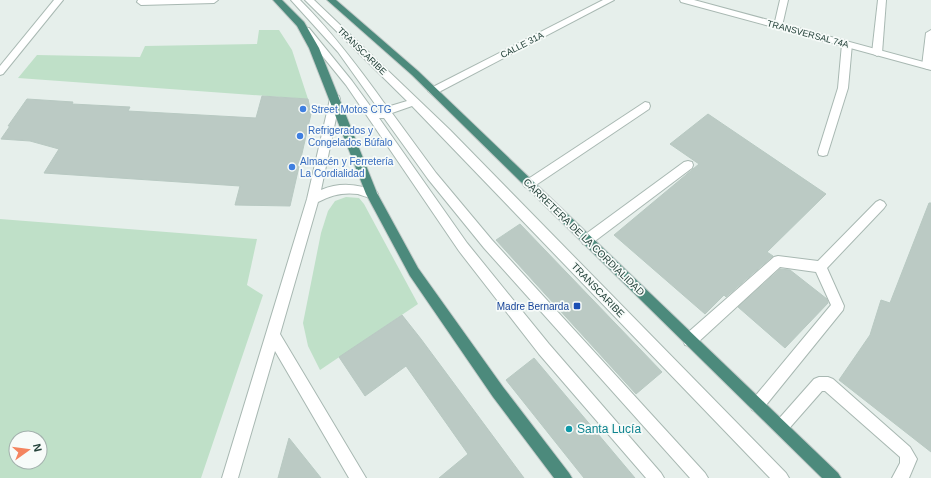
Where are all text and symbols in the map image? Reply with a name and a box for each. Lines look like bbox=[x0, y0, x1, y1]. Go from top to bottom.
street label: TRANSVERSAL 74A bbox=[766, 18, 850, 50]
street label: TRANSCARIBE bbox=[336, 25, 388, 77]
street label: CALLE 31A bbox=[499, 30, 545, 60]
marker: Street Motos CTG bbox=[298, 104, 308, 114]
place label: Street Motos CTG bbox=[311, 104, 392, 115]
place label: Refrigerados y Congelados Búfalo bbox=[308, 125, 393, 148]
marker: Refrigerados y Congelados Búfalo bbox=[295, 131, 305, 141]
place label: Almacén y Ferretería La Cordialidad bbox=[300, 156, 394, 179]
marker: Almacén y Ferretería La Cordialidad bbox=[287, 162, 297, 172]
street label: CARRETERA DE LA CORDIALIDAD bbox=[521, 176, 647, 298]
street label: TRANSCARIBE bbox=[569, 261, 627, 320]
place label: Madre Bernarda bbox=[497, 301, 569, 312]
marker: Madre Bernarda bbox=[572, 301, 582, 311]
place label: Santa Lucía bbox=[577, 422, 641, 436]
marker: Santa Lucía bbox=[564, 424, 574, 434]
north arrow bbox=[8, 430, 48, 470]
text: N bbox=[31, 442, 44, 453]

